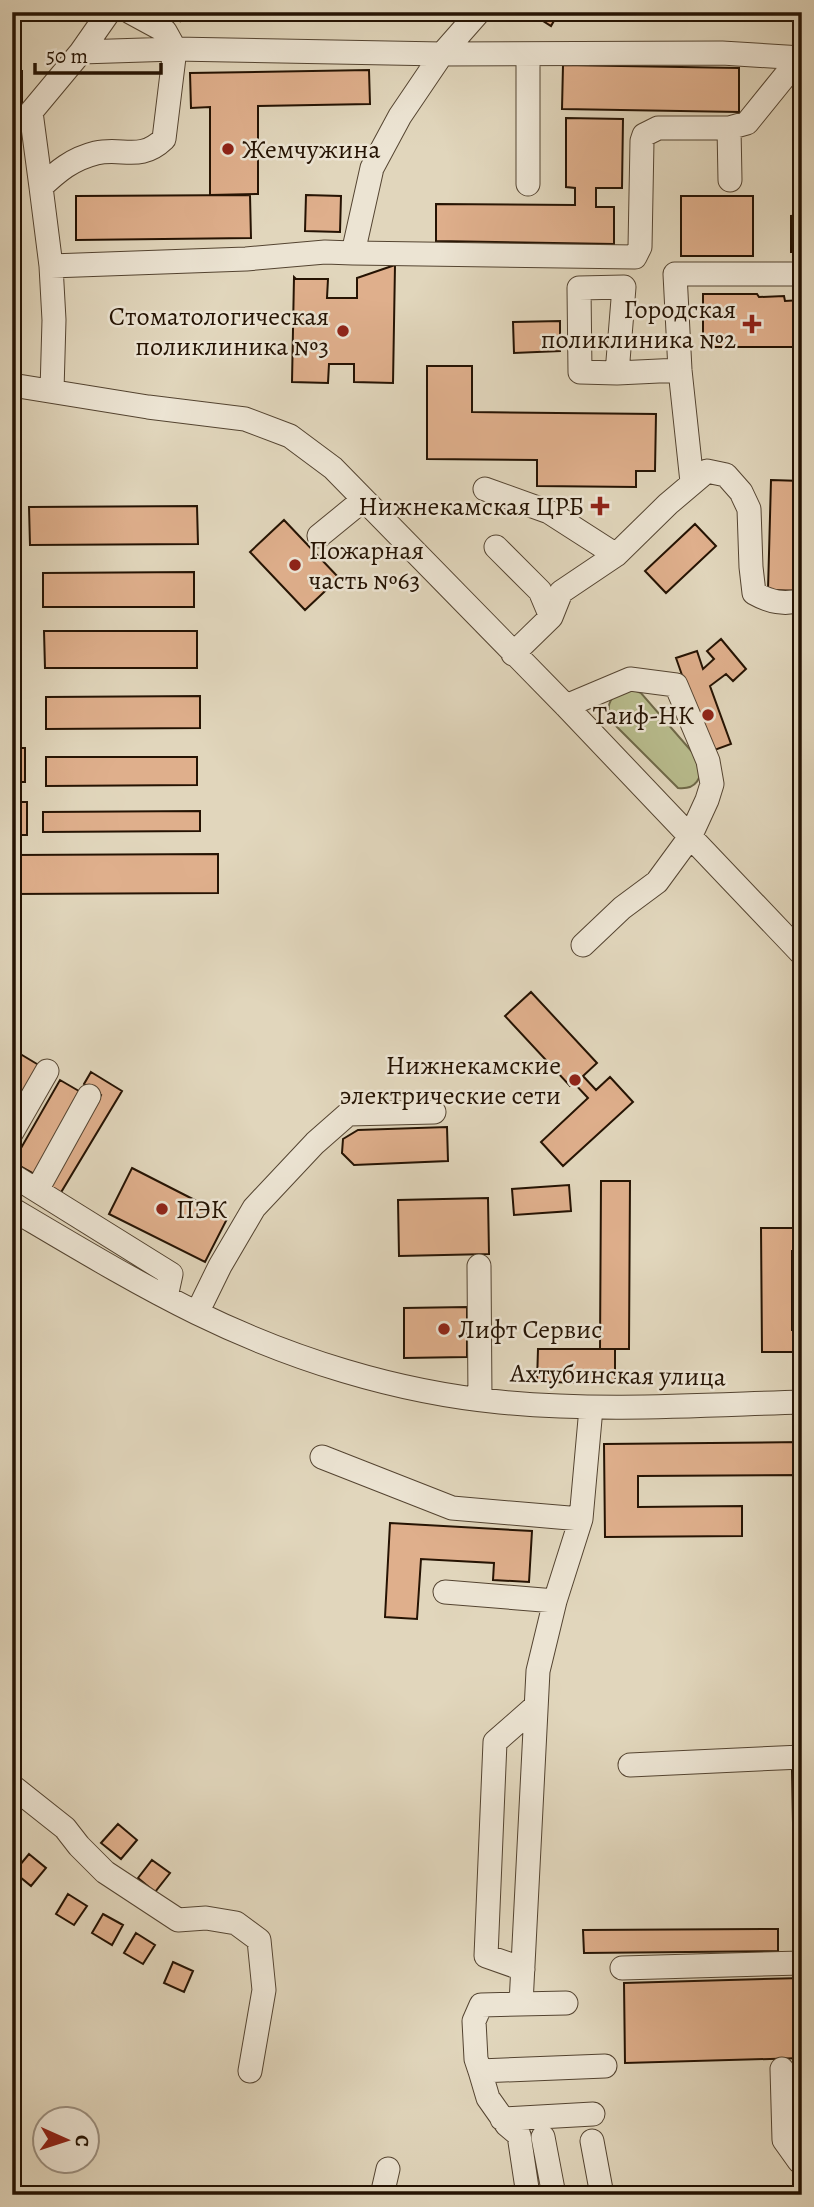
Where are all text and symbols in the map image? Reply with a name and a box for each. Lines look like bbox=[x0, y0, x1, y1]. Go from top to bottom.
scale bar bbox=[35, 32, 161, 76]
text: 50 m bbox=[46, 42, 88, 70]
place label: Жемчужина bbox=[242, 132, 380, 167]
marker: Жемчужина bbox=[220, 141, 236, 157]
place label: Городская поликлиника №2 bbox=[541, 292, 736, 357]
place label: Стоматологическая поликлиника №3 bbox=[109, 299, 329, 364]
marker: Городская поликлиника №2 bbox=[742, 314, 762, 334]
marker: Стоматологическая поликлиника №3 bbox=[335, 323, 351, 339]
place label: Нижнекамская ЦРБ bbox=[358, 489, 584, 524]
marker: Нижнекамская ЦРБ bbox=[590, 496, 610, 516]
place label: Пожарная часть №63 bbox=[309, 533, 424, 598]
marker: Пожарная часть №63 bbox=[287, 557, 303, 573]
place label: Таиф-НК bbox=[593, 698, 694, 733]
marker: Таиф-НК bbox=[700, 707, 716, 723]
place label: Нижнекамские электрические сети bbox=[340, 1048, 561, 1113]
marker: Нижнекамские электрические сети bbox=[567, 1072, 583, 1088]
place label: ПЭК bbox=[176, 1192, 228, 1227]
marker: ПЭК bbox=[154, 1201, 170, 1217]
place label: Лифт Сервис bbox=[458, 1312, 603, 1347]
marker: Лифт Сервис bbox=[436, 1321, 452, 1337]
street label: Ахтубинская улица bbox=[509, 1356, 726, 1394]
north arrow bbox=[32, 2106, 102, 2176]
text: С bbox=[69, 2134, 95, 2147]

